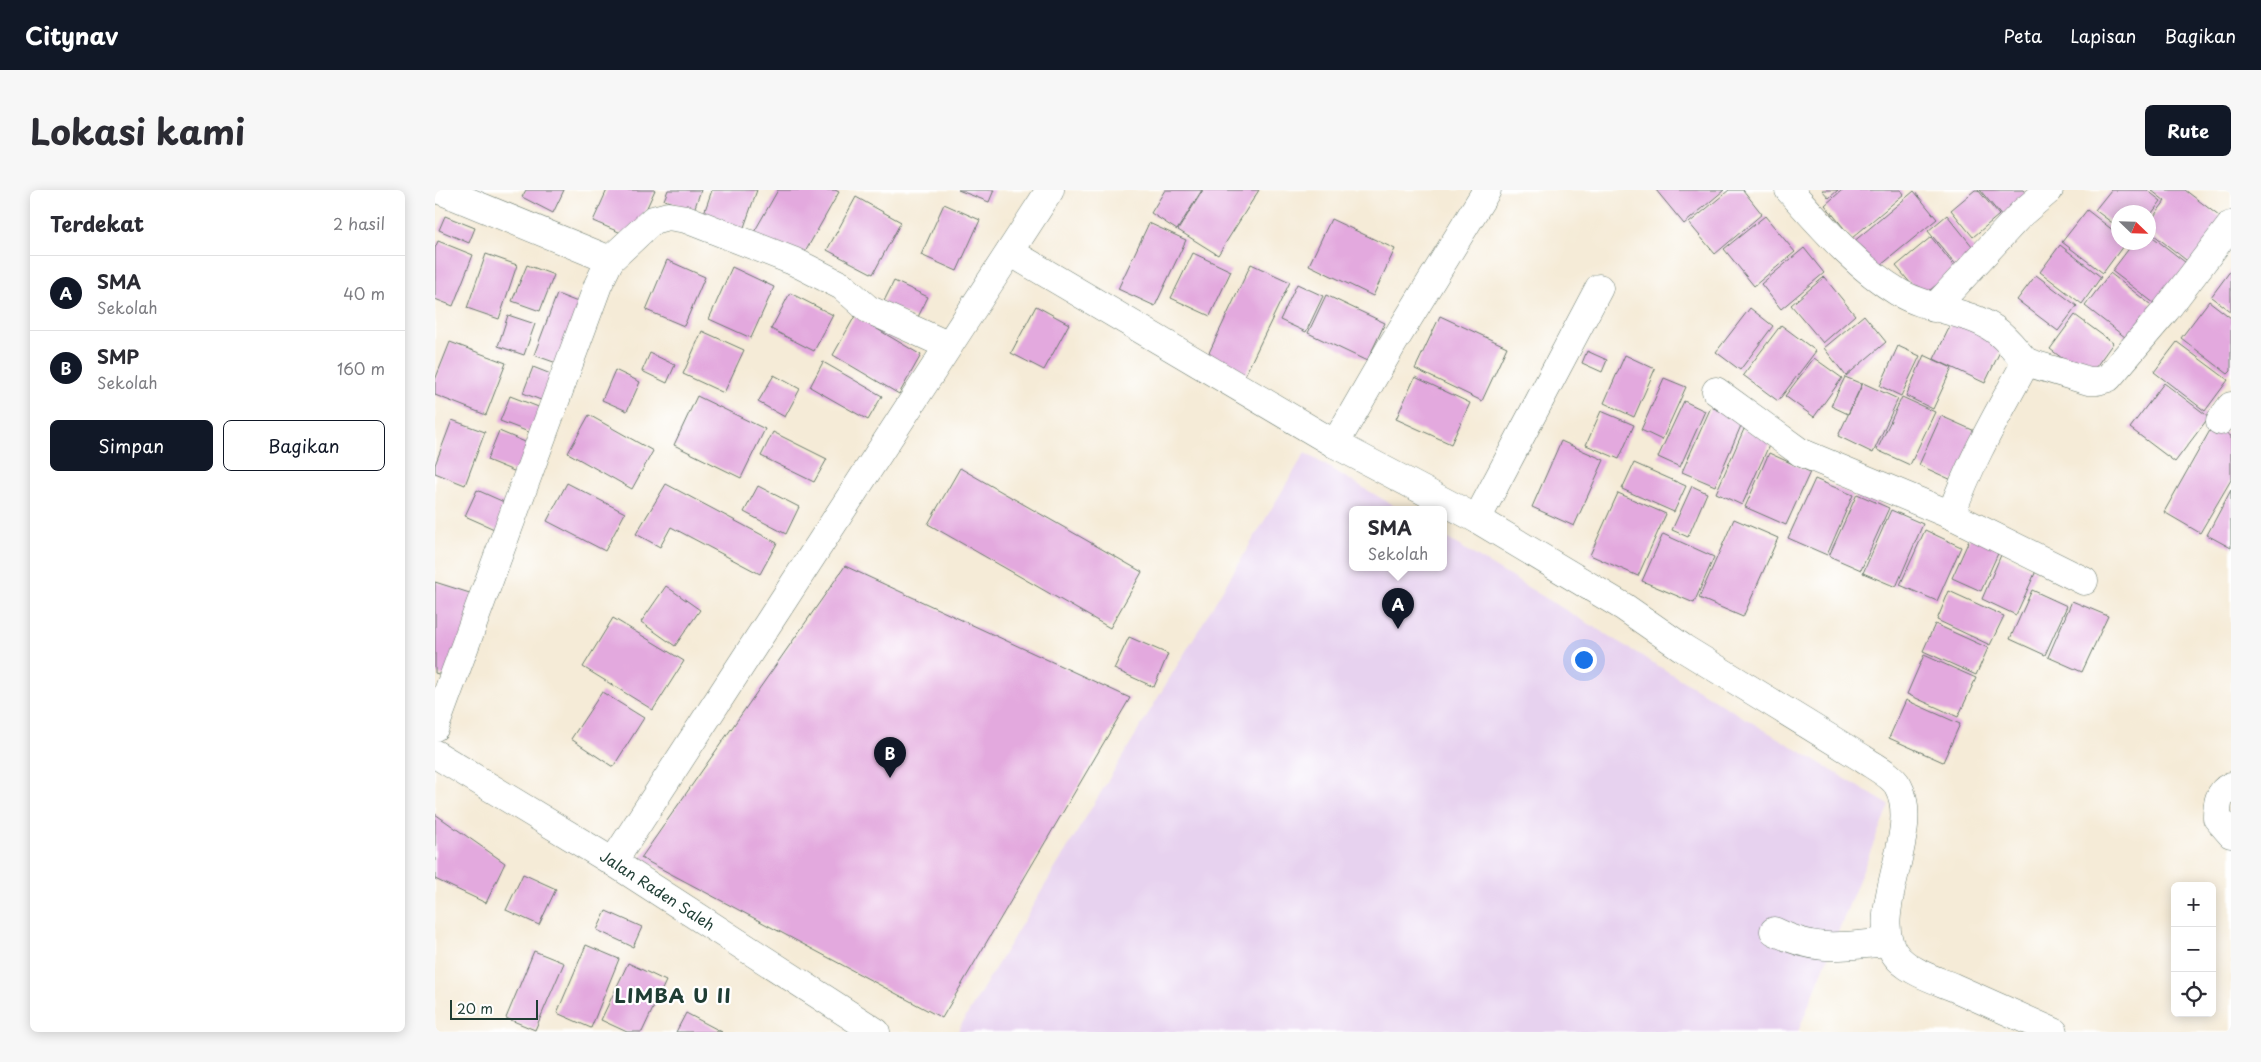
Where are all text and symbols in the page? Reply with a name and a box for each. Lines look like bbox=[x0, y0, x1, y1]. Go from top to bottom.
text: Citynav bbox=[25, 17, 118, 53]
text: Peta bbox=[2004, 22, 2042, 49]
text: Lapisan bbox=[2070, 22, 2136, 49]
text: Bagikan bbox=[2164, 22, 2236, 49]
text: Lokasi kami bbox=[30, 104, 245, 157]
button: Rute bbox=[2145, 105, 2231, 156]
north arrow bbox=[2111, 205, 2156, 250]
text: Terdekat bbox=[50, 207, 144, 239]
text: 2 hasil bbox=[333, 211, 385, 235]
text: SMA bbox=[97, 267, 141, 295]
text: A bbox=[60, 281, 72, 305]
text: 40 m bbox=[343, 281, 385, 305]
text: Sekolah bbox=[97, 295, 158, 319]
text: SMP bbox=[97, 342, 139, 370]
text: B bbox=[61, 356, 71, 380]
text: 160 m bbox=[337, 356, 385, 380]
text: Sekolah bbox=[97, 370, 158, 394]
button: Simpan bbox=[50, 420, 213, 471]
button: Bagikan bbox=[223, 420, 385, 471]
popup bbox=[1349, 506, 1447, 571]
text: SMA bbox=[1368, 513, 1412, 541]
text: Sekolah bbox=[1368, 541, 1428, 565]
pin: A bbox=[1382, 588, 1414, 629]
your location bbox=[1571, 647, 1597, 673]
pin: B bbox=[874, 737, 906, 778]
street label: Jalan Raden Saleh bbox=[596, 844, 720, 936]
map controls bbox=[2171, 882, 2216, 1017]
button: + bbox=[2171, 882, 2216, 927]
button: − bbox=[2171, 927, 2216, 972]
button: locate bbox=[2171, 972, 2216, 1017]
district label: LIMBA U II bbox=[614, 980, 732, 1010]
scale bar bbox=[450, 997, 537, 1020]
text: 20 m bbox=[457, 998, 493, 1019]

